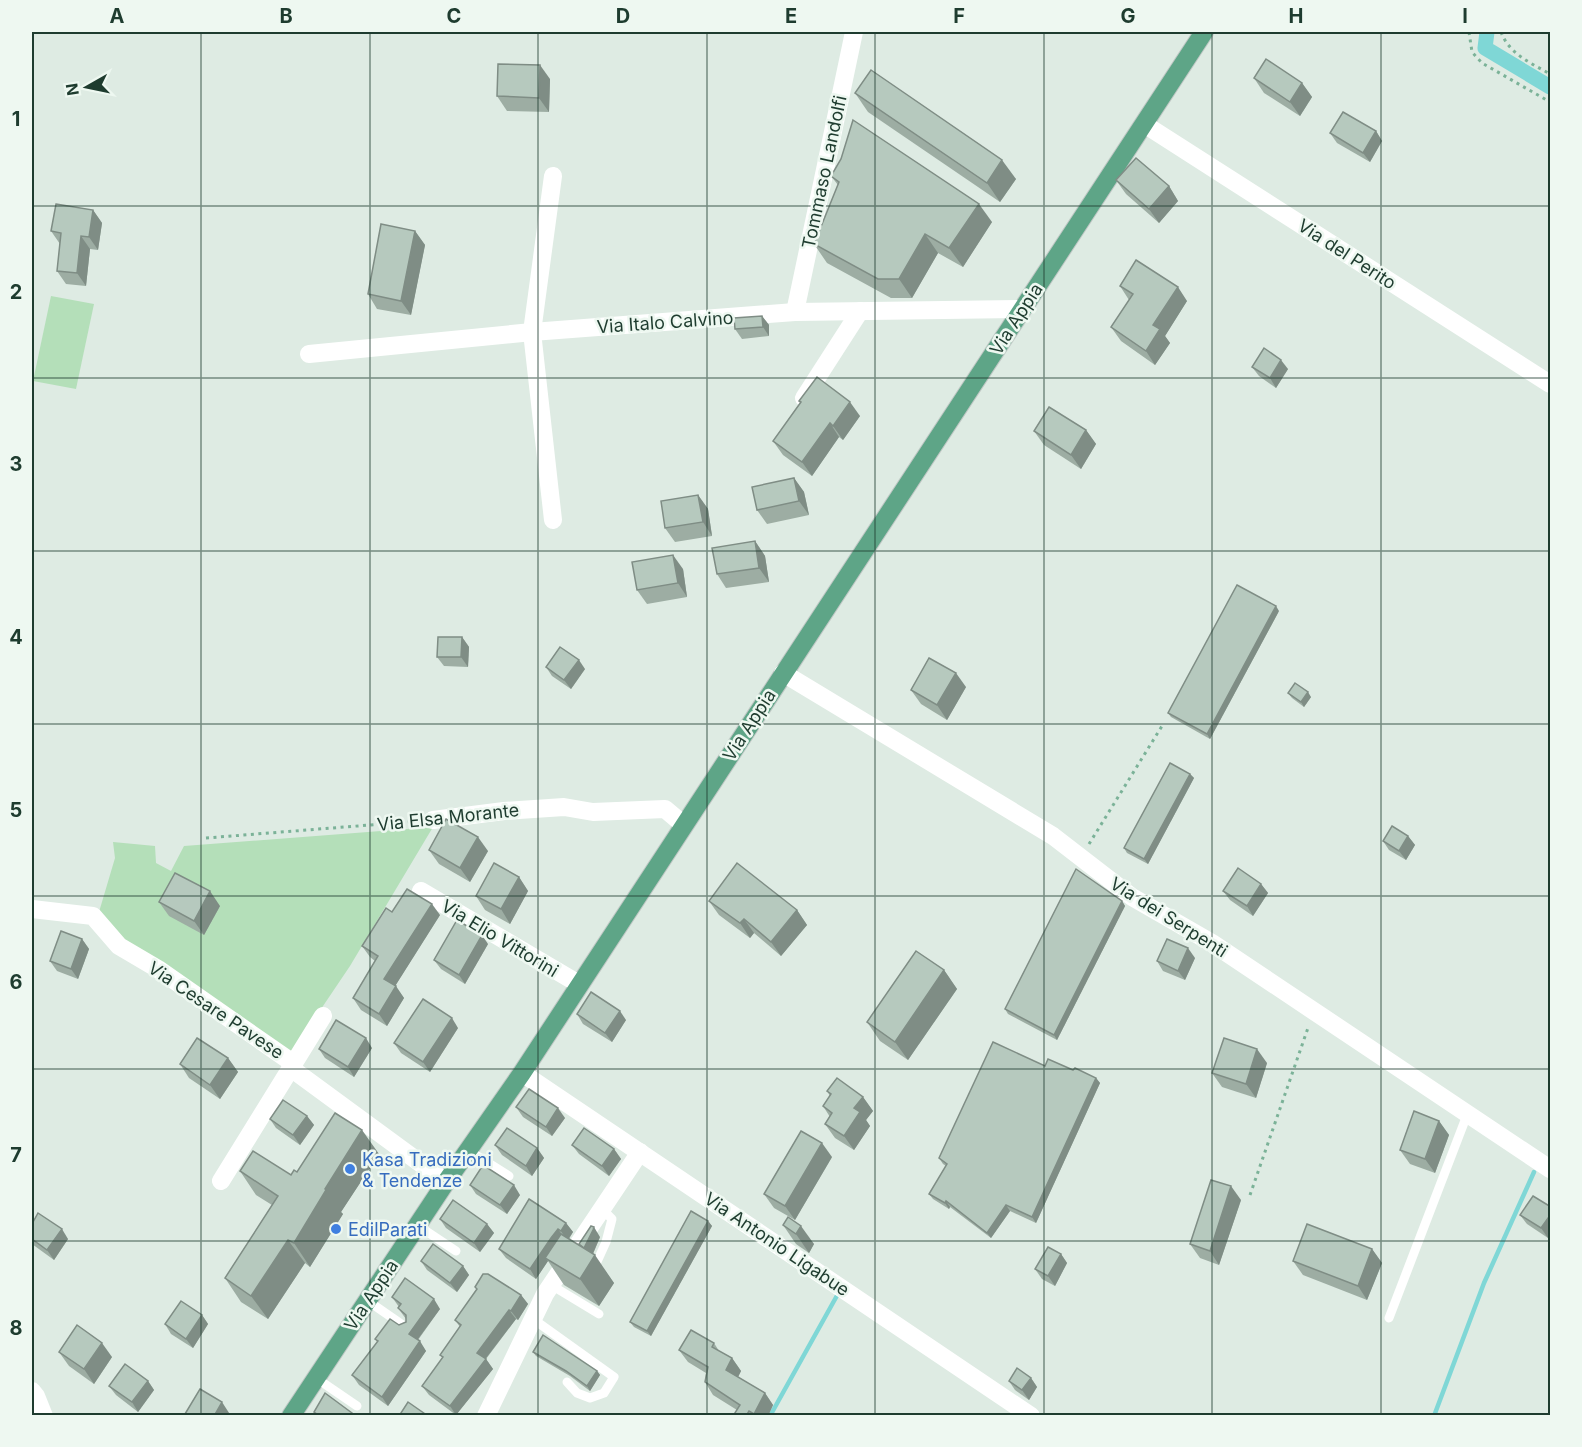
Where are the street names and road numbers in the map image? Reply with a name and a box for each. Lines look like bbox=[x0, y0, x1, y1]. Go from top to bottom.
street label: Tommaso Landolfi bbox=[797, 93, 851, 251]
street label: Via del Perito bbox=[1294, 215, 1400, 293]
street label: Via Appia bbox=[985, 279, 1047, 359]
street label: Via Italo Calvino bbox=[596, 307, 734, 337]
street label: Via Appia bbox=[718, 685, 780, 765]
street label: Via Elsa Morante bbox=[376, 799, 520, 835]
street label: Via dei Serpenti bbox=[1106, 872, 1232, 962]
street label: Via Elio Vittorini bbox=[438, 895, 562, 981]
street label: Via Cesare Pavese bbox=[144, 957, 288, 1063]
street label: Via Antonio Ligabue bbox=[701, 1188, 853, 1300]
street label: Via Appia bbox=[340, 1256, 402, 1334]

